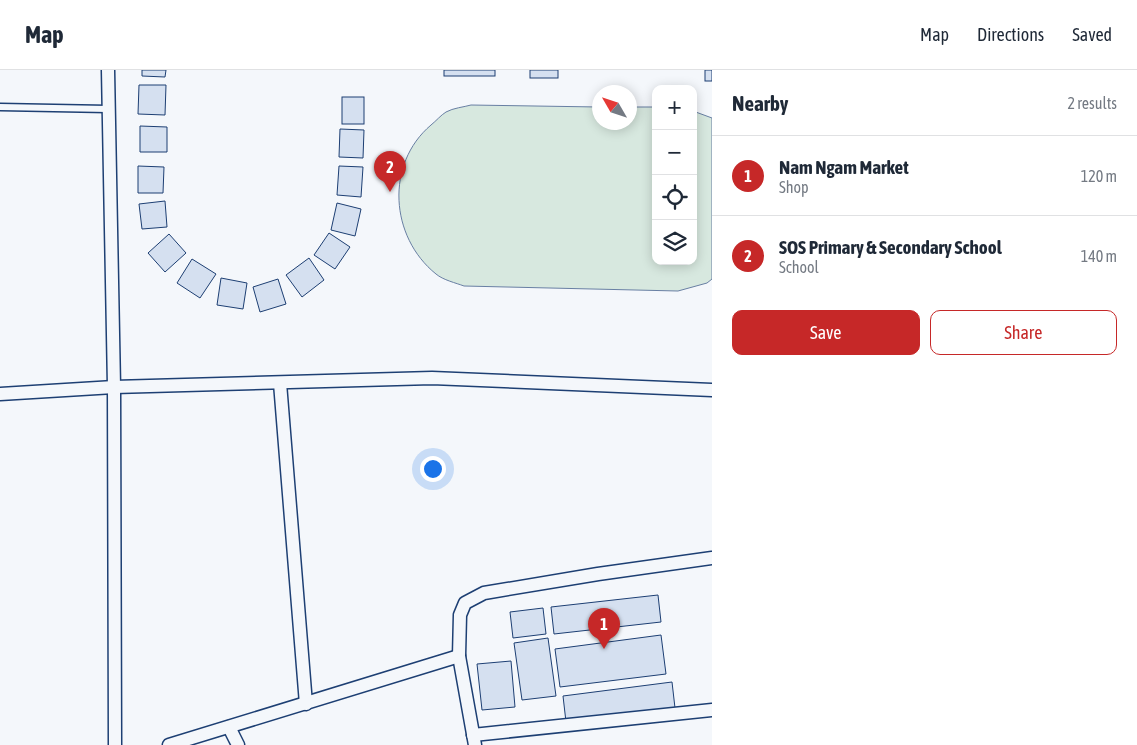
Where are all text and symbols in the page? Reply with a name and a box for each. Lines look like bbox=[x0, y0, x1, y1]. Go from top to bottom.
text: Map bbox=[25, 21, 64, 48]
text: Map bbox=[920, 24, 949, 45]
text: Directions bbox=[977, 24, 1044, 45]
text: Saved bbox=[1072, 24, 1112, 45]
north arrow bbox=[592, 85, 637, 130]
map controls bbox=[652, 85, 697, 265]
button: + bbox=[652, 85, 697, 130]
text: Nearby bbox=[732, 91, 788, 115]
text: 2 results bbox=[1067, 94, 1117, 112]
button: − bbox=[652, 130, 697, 175]
pin: 2 bbox=[374, 151, 406, 192]
text: Nam Ngam Market bbox=[779, 156, 909, 178]
text: 1 bbox=[744, 167, 752, 185]
text: 120 m bbox=[1081, 167, 1117, 185]
button: locate bbox=[652, 175, 697, 220]
text: Shop bbox=[779, 178, 809, 196]
button: layers bbox=[652, 220, 697, 265]
text: SOS Primary & Secondary School bbox=[779, 236, 1002, 258]
text: 2 bbox=[744, 247, 752, 265]
text: 140 m bbox=[1081, 247, 1117, 265]
text: School bbox=[779, 258, 819, 276]
button: Save bbox=[732, 310, 920, 355]
button: Share bbox=[930, 310, 1117, 355]
your location bbox=[420, 456, 446, 482]
pin: 1 bbox=[588, 608, 620, 649]

